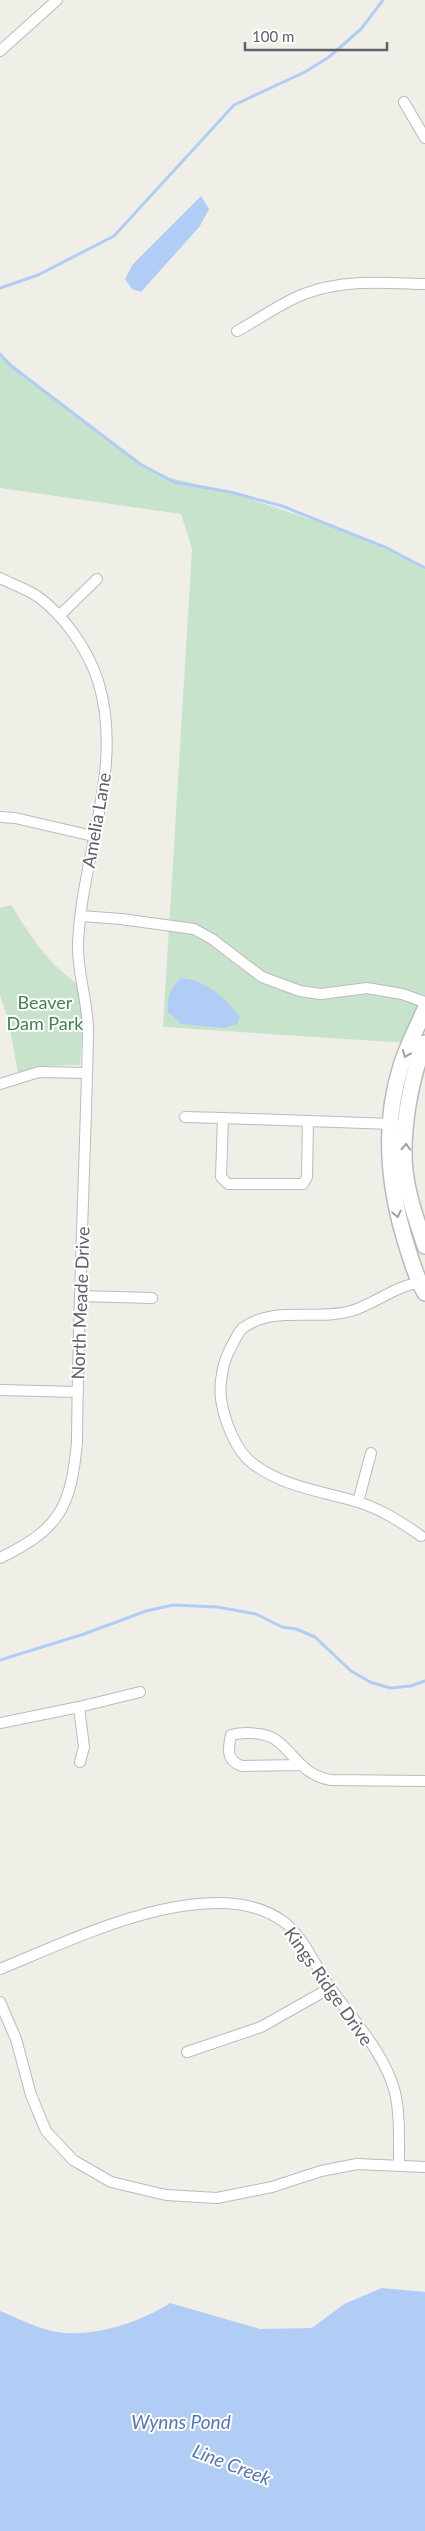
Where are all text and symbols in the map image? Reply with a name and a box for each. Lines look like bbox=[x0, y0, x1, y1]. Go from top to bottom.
scale bar bbox=[245, 20, 388, 52]
text: 100 m bbox=[252, 27, 294, 45]
street label: Amelia Lane bbox=[77, 771, 115, 869]
park label: Beaver Dam Park bbox=[7, 991, 84, 1034]
one-way arrow bbox=[402, 1049, 412, 1058]
one-way arrow bbox=[400, 1143, 411, 1151]
one-way arrow bbox=[391, 1209, 402, 1218]
street label: North Meade Drive bbox=[66, 1226, 94, 1380]
street label: Kings Ridge Drive bbox=[280, 1922, 378, 2050]
water label: Wynns Pond bbox=[131, 2410, 231, 2433]
water label: Line Creek bbox=[190, 2439, 275, 2490]

